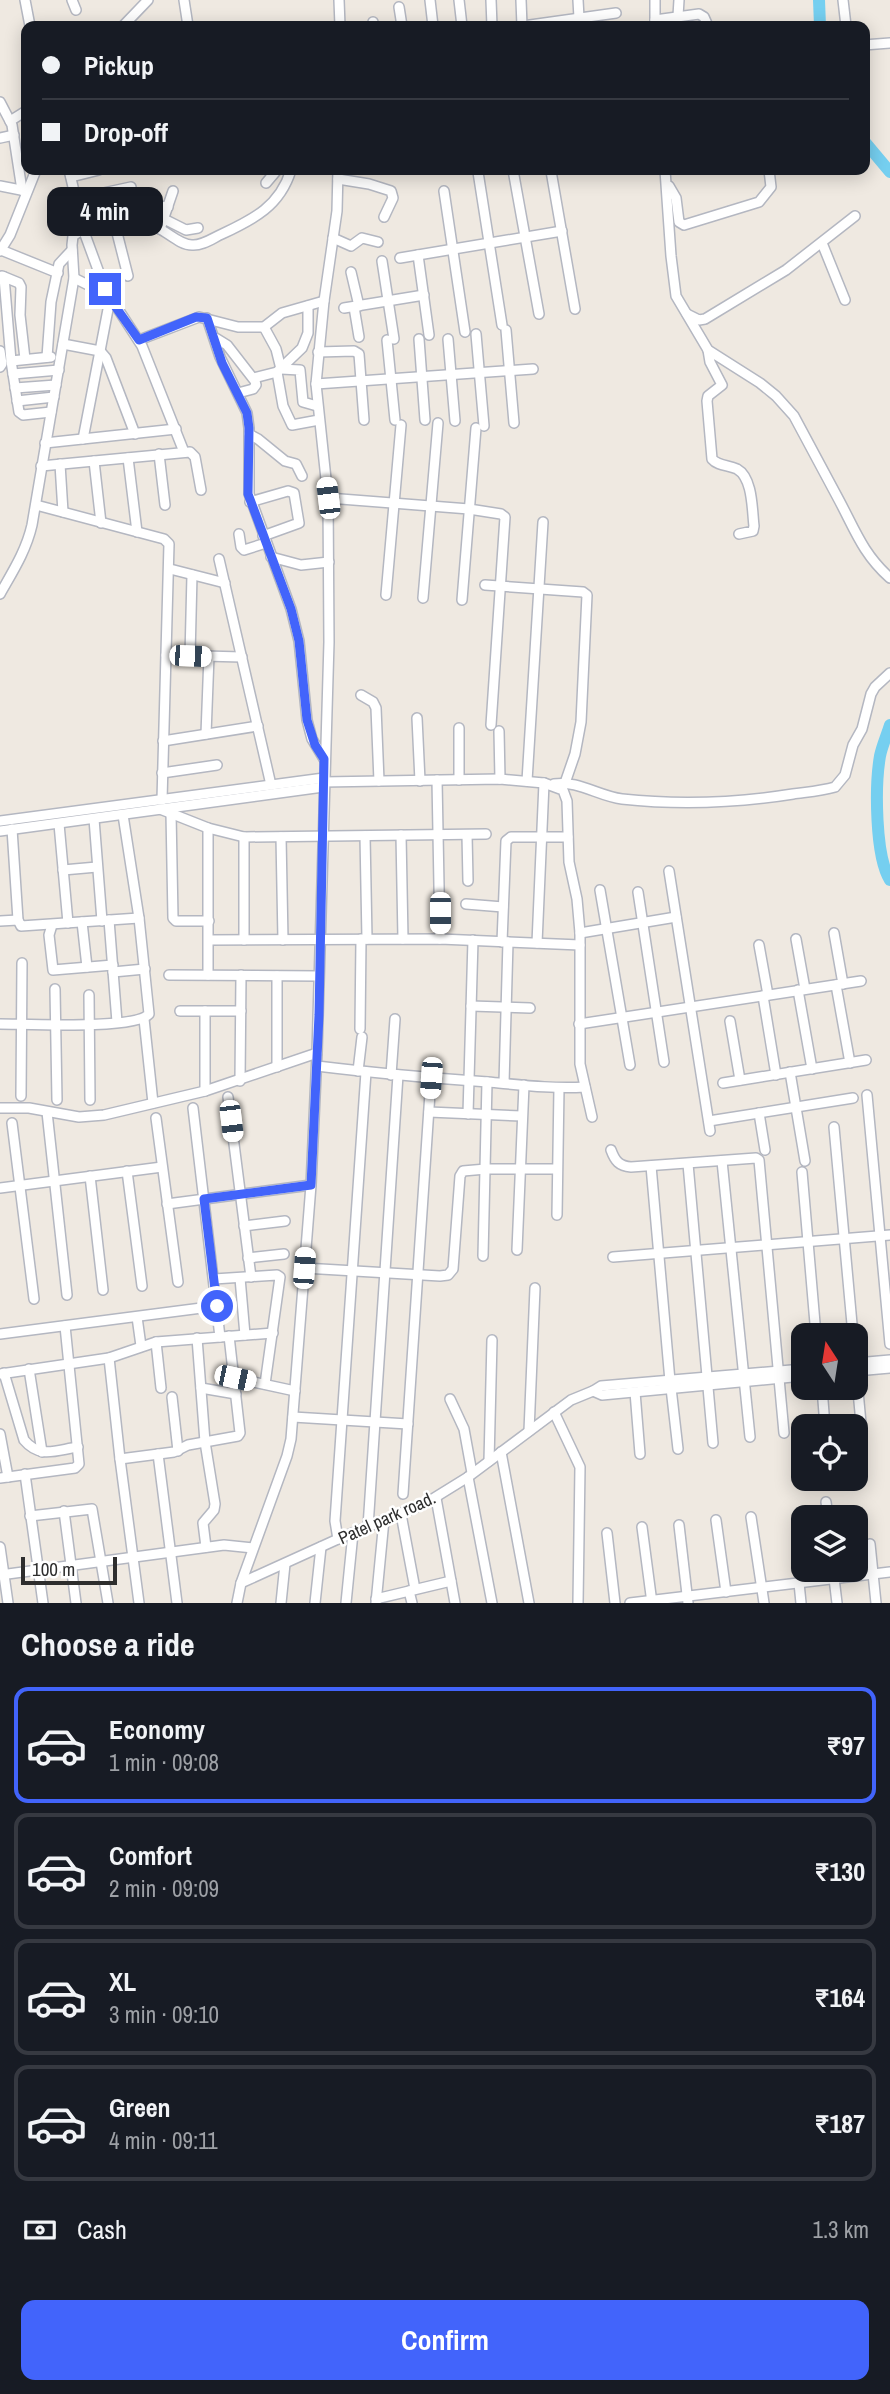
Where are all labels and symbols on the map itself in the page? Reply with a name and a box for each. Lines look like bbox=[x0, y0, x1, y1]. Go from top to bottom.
callout: 4 min bbox=[47, 188, 163, 236]
route end bbox=[89, 273, 121, 305]
car bbox=[316, 476, 341, 520]
car bbox=[169, 645, 212, 667]
car bbox=[430, 892, 451, 934]
car bbox=[420, 1056, 443, 1100]
car bbox=[219, 1099, 244, 1143]
car bbox=[293, 1246, 316, 1290]
route start bbox=[201, 1290, 233, 1322]
north arrow bbox=[791, 1323, 868, 1400]
car bbox=[213, 1363, 258, 1393]
street label: Patel park road. bbox=[334, 1485, 439, 1550]
scale bar bbox=[21, 1554, 117, 1586]

